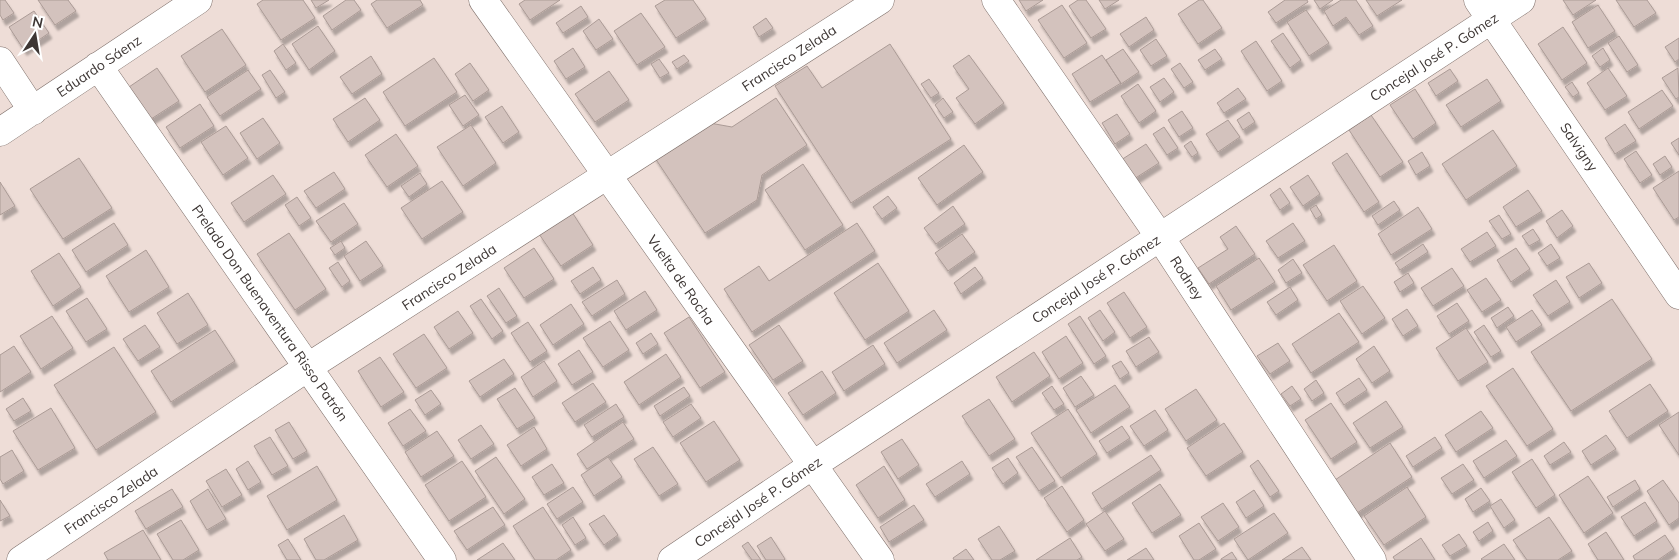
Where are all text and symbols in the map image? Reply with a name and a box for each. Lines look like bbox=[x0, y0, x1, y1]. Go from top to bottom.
street label: Concejal José P. Gómez bbox=[1366, 9, 1502, 105]
north arrow bbox=[10, 10, 60, 60]
text: N bbox=[31, 12, 45, 32]
street label: Francisco Zelada bbox=[738, 21, 840, 95]
street label: Eduardo Sáenz bbox=[53, 31, 145, 101]
street label: Salvigny bbox=[1556, 119, 1602, 175]
street label: Prelado Don Buenaventura Risso Patrón bbox=[188, 201, 352, 425]
street label: Concejal José P. Gómez bbox=[1028, 231, 1164, 327]
street label: Vuelta de Rocha bbox=[643, 232, 719, 328]
street label: Francisco Zelada bbox=[398, 240, 500, 314]
street label: Rodney bbox=[1166, 253, 1208, 304]
street label: Concejal José P. Gómez bbox=[691, 453, 825, 551]
street label: Francisco Zelada bbox=[61, 462, 161, 538]

